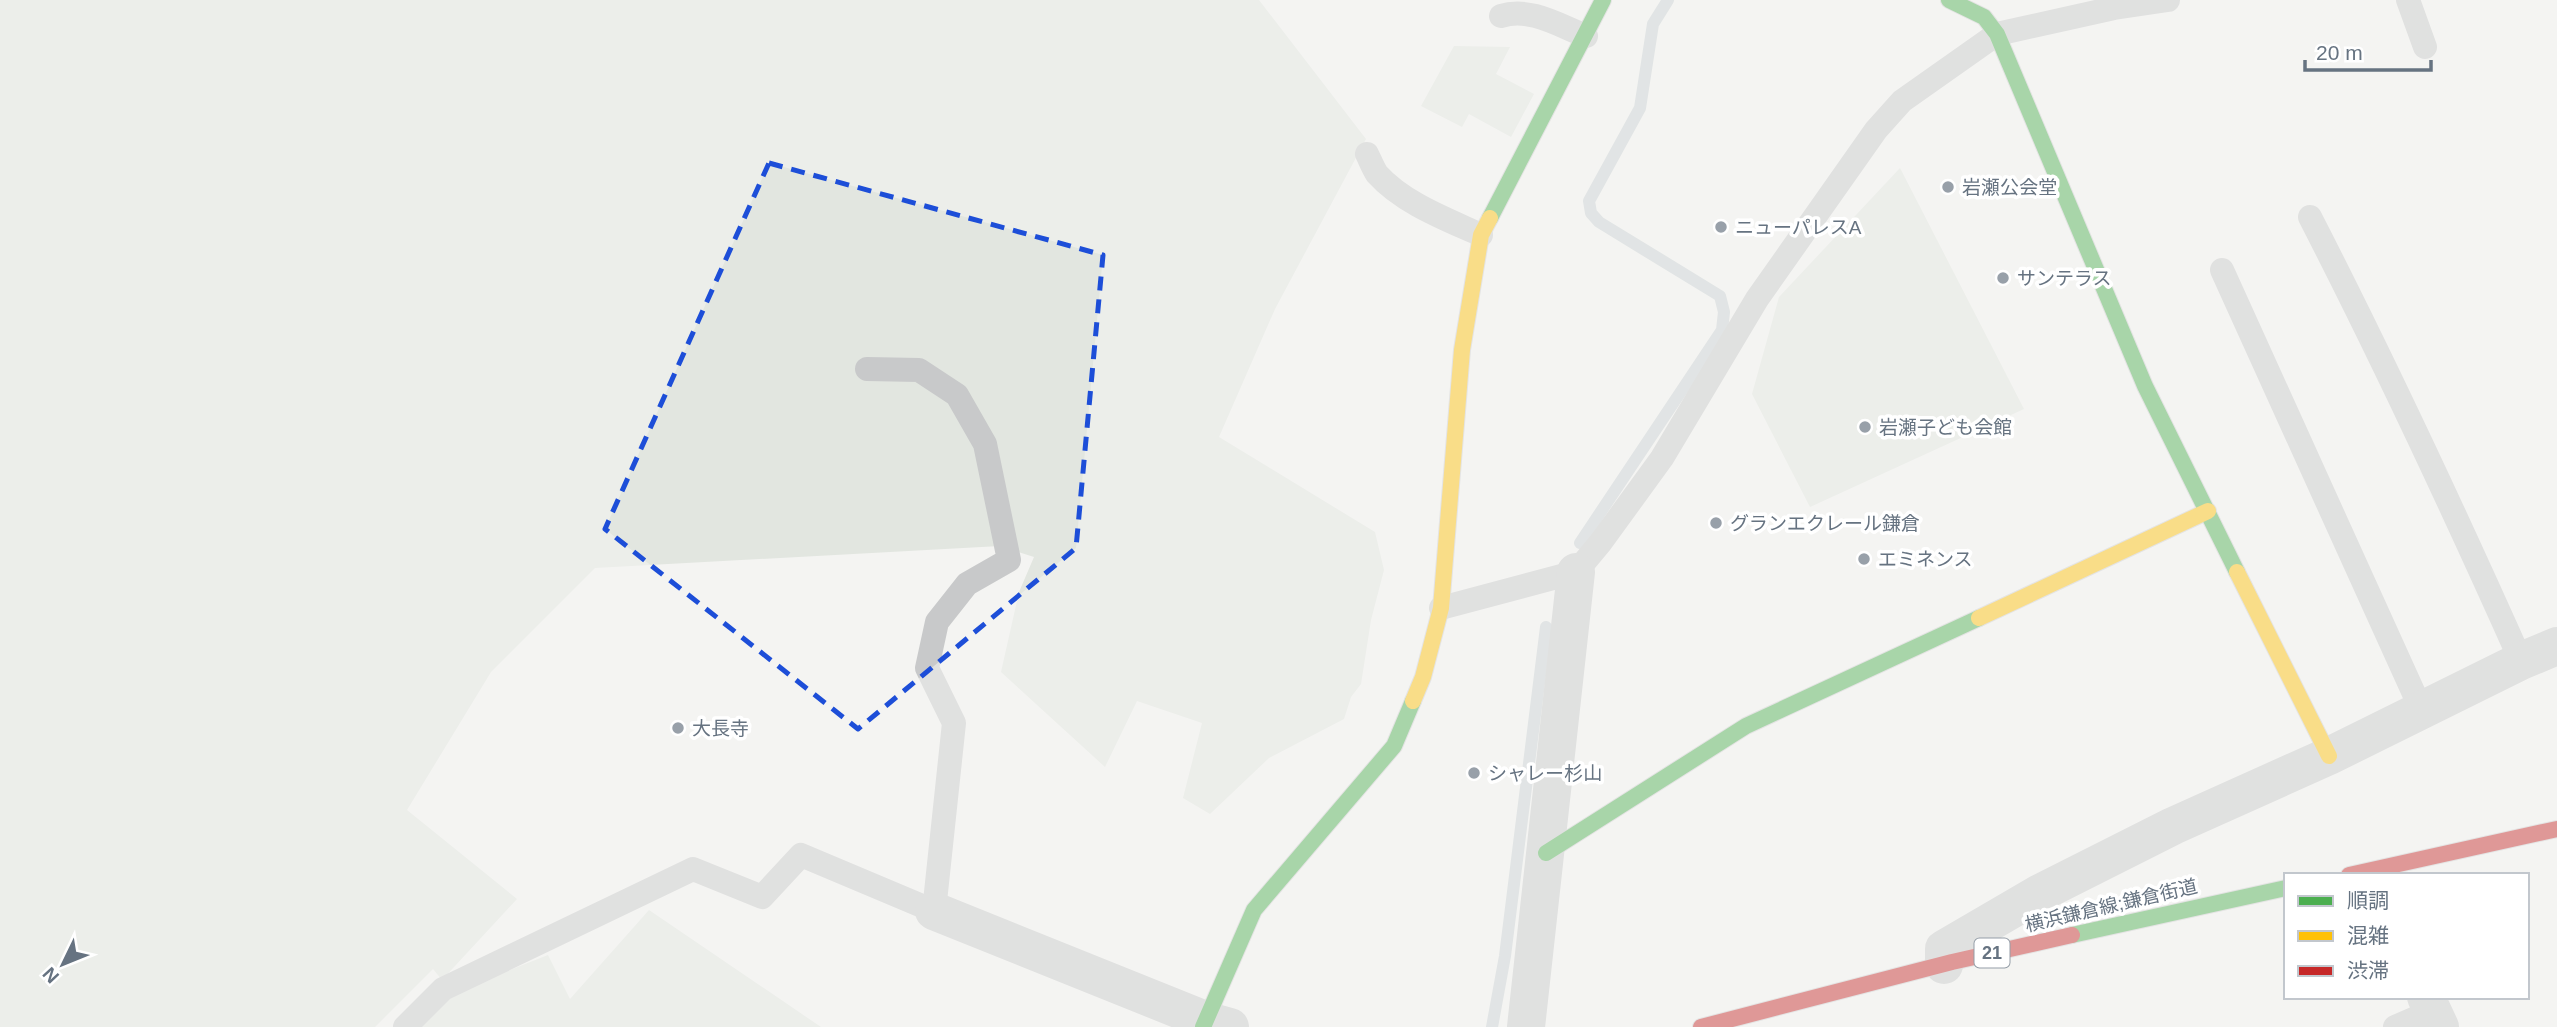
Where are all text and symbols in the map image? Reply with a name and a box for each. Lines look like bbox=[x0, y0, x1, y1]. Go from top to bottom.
scale bar bbox=[2305, 28, 2431, 72]
text: 20 m bbox=[2316, 41, 2363, 64]
place label: 岩瀬公会堂 bbox=[1962, 177, 2057, 198]
marker: 岩瀬公会堂 bbox=[1940, 179, 1956, 195]
place label: ニューパレスA bbox=[1735, 217, 1862, 238]
marker: ニューパレスA bbox=[1713, 219, 1729, 235]
place label: サンテラス bbox=[2017, 268, 2112, 289]
marker: サンテラス bbox=[1995, 270, 2011, 286]
place label: 岩瀬子ども会館 bbox=[1879, 417, 2012, 438]
marker: 岩瀬子ども会館 bbox=[1857, 419, 1873, 435]
place label: グランエクレール鎌倉 bbox=[1730, 513, 1920, 534]
marker: グランエクレール鎌倉 bbox=[1708, 515, 1724, 531]
place label: エミネンス bbox=[1878, 549, 1973, 570]
marker: エミネンス bbox=[1856, 551, 1872, 567]
place label: 大長寺 bbox=[692, 718, 749, 739]
marker: 大長寺 bbox=[670, 720, 686, 736]
place label: シャレー杉山 bbox=[1488, 763, 1602, 784]
marker: シャレー杉山 bbox=[1466, 765, 1482, 781]
legend bbox=[2284, 873, 2529, 999]
street label: 横浜鎌倉線;鎌倉街道 bbox=[2023, 875, 2199, 936]
text: 順調 bbox=[2347, 889, 2389, 912]
text: 混雑 bbox=[2347, 924, 2389, 947]
north arrow bbox=[28, 929, 98, 999]
road number: 21 bbox=[1974, 938, 2010, 968]
text: 渋滞 bbox=[2347, 959, 2389, 982]
text: N bbox=[39, 963, 63, 987]

